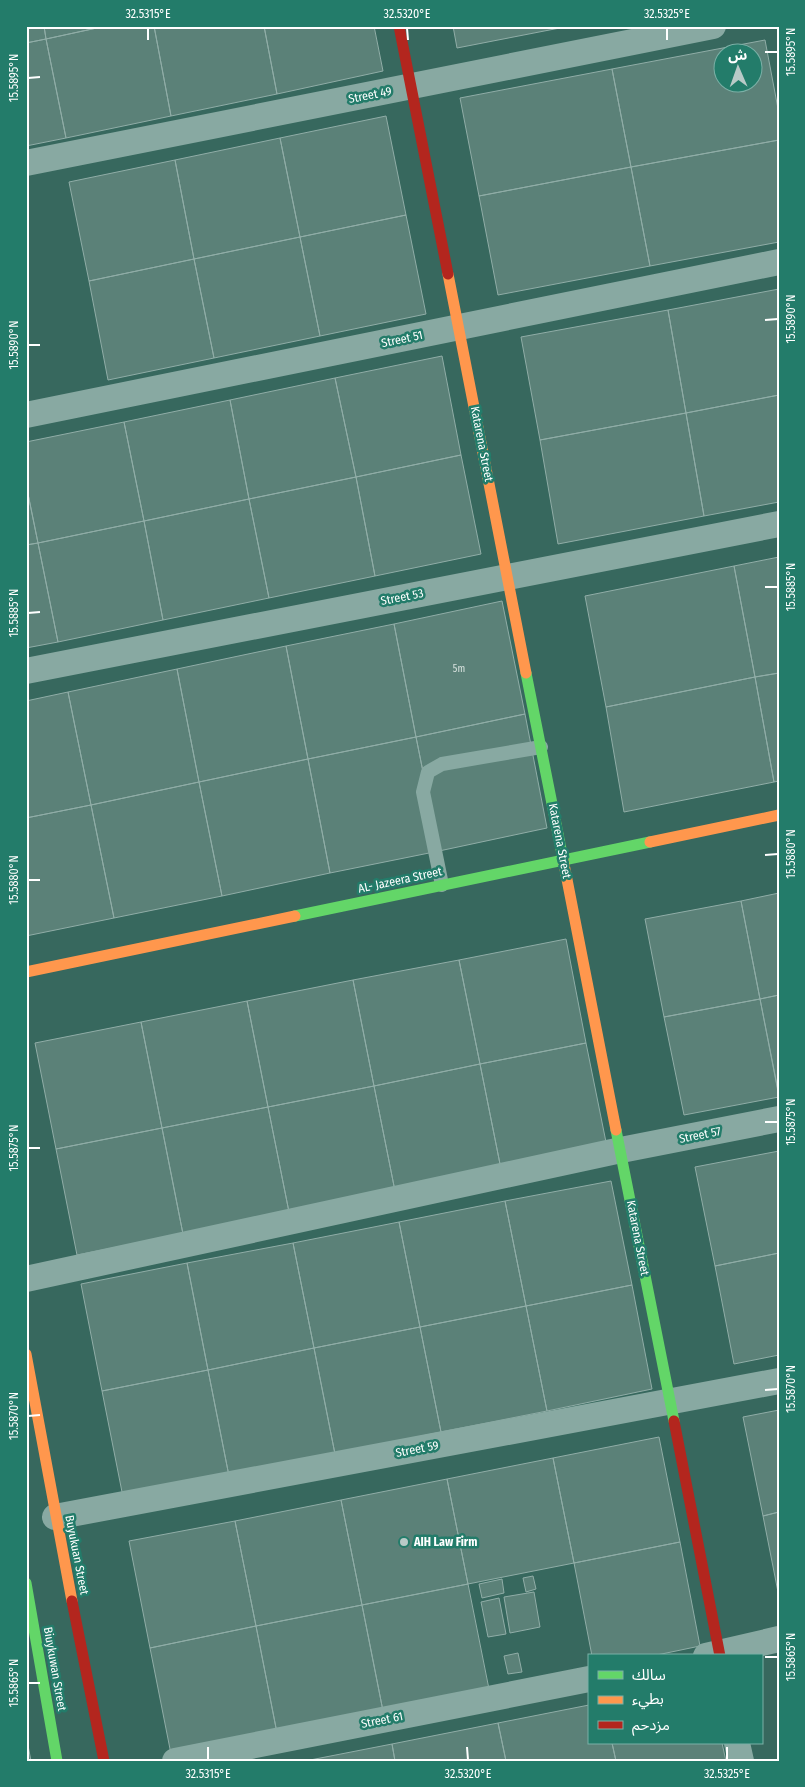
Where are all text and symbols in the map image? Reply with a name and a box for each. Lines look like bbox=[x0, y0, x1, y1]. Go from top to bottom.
text: 32.5315°E bbox=[125, 7, 171, 21]
text: 32.5320°E bbox=[384, 7, 431, 21]
text: 32.5325°E bbox=[644, 7, 690, 21]
text: 15.5895°N bbox=[784, 28, 798, 76]
north arrow bbox=[712, 42, 762, 92]
text: ش bbox=[728, 47, 747, 64]
text: 15.5895°N bbox=[7, 54, 21, 102]
street label: Street 49 bbox=[347, 84, 393, 106]
text: 15.5890°N bbox=[784, 294, 798, 344]
text: 15.5890°N bbox=[7, 320, 21, 370]
street label: Street 51 bbox=[380, 328, 424, 350]
street label: Katarena Street bbox=[468, 405, 496, 483]
text: 15.5885°N bbox=[784, 563, 798, 611]
street label: Street 53 bbox=[379, 586, 425, 608]
text: 15.5885°N bbox=[7, 589, 21, 637]
house number: 5m bbox=[453, 663, 465, 675]
street label: Katarena Street bbox=[546, 802, 574, 880]
text: 15.5880°N bbox=[784, 829, 798, 879]
text: 15.5880°N bbox=[7, 855, 21, 905]
street label: AL- Jazeera Street bbox=[357, 864, 443, 896]
text: 15.5875°N bbox=[784, 1098, 798, 1146]
text: 15.5875°N bbox=[7, 1124, 21, 1172]
street label: Street 57 bbox=[678, 1124, 722, 1146]
street label: Katarena Street bbox=[624, 1199, 652, 1277]
text: 15.5870°N bbox=[784, 1365, 798, 1413]
text: 15.5870°N bbox=[7, 1392, 21, 1440]
street label: Street 59 bbox=[394, 1438, 440, 1460]
street label: Buyukuan Street bbox=[62, 1514, 92, 1596]
place label: AIH Law Firm bbox=[413, 1535, 477, 1549]
marker: AIH Law Firm bbox=[398, 1536, 410, 1548]
street label: Biuykuwan Street bbox=[41, 1626, 69, 1712]
text: 15.5865°N bbox=[784, 1633, 798, 1681]
legend bbox=[588, 1654, 762, 1744]
text: 15.5865°N bbox=[7, 1659, 21, 1707]
text: سالك bbox=[632, 1666, 666, 1684]
text: بطيء bbox=[632, 1690, 664, 1710]
street label: Street 61 bbox=[360, 1709, 404, 1731]
text: مزدحم bbox=[632, 1716, 670, 1736]
text: 32.5315°E bbox=[185, 1767, 231, 1781]
text: 32.5320°E bbox=[445, 1767, 492, 1781]
text: 32.5325°E bbox=[704, 1767, 750, 1781]

